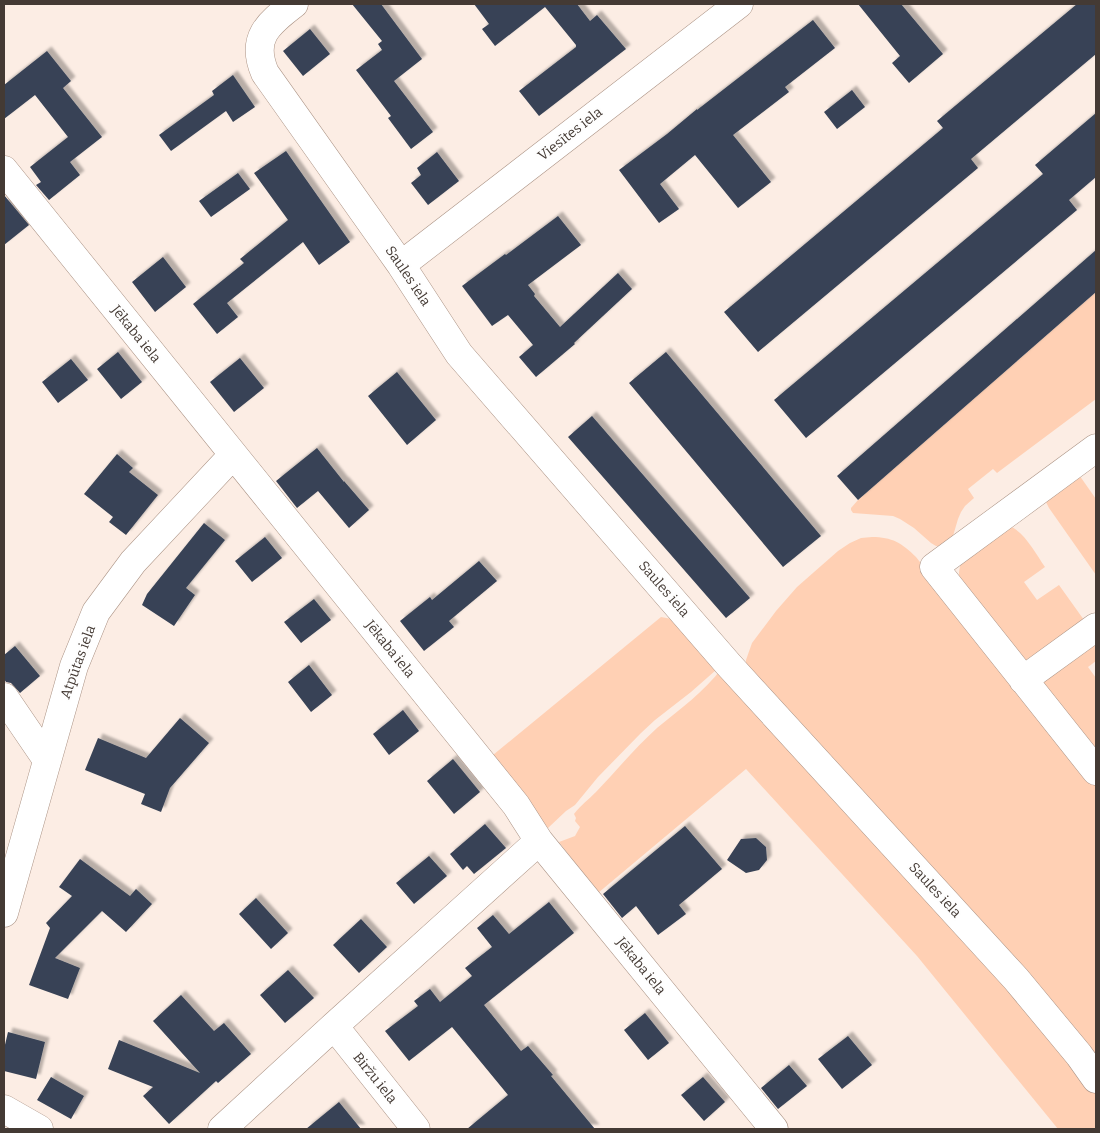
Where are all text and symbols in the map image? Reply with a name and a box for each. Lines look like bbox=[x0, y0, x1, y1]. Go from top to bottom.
street label: Viesītes iela bbox=[534, 103, 606, 164]
street label: Saules iela bbox=[382, 243, 435, 310]
street label: Jēkaba iela bbox=[107, 301, 165, 367]
street label: Saules iela bbox=[635, 557, 693, 621]
street label: Jēkaba iela bbox=[361, 616, 419, 682]
street label: Atpūtas iela bbox=[57, 623, 99, 701]
street label: Saules iela bbox=[905, 859, 965, 921]
street label: Jēkaba iela bbox=[612, 933, 670, 999]
street label: Biržu iela bbox=[349, 1049, 401, 1107]

